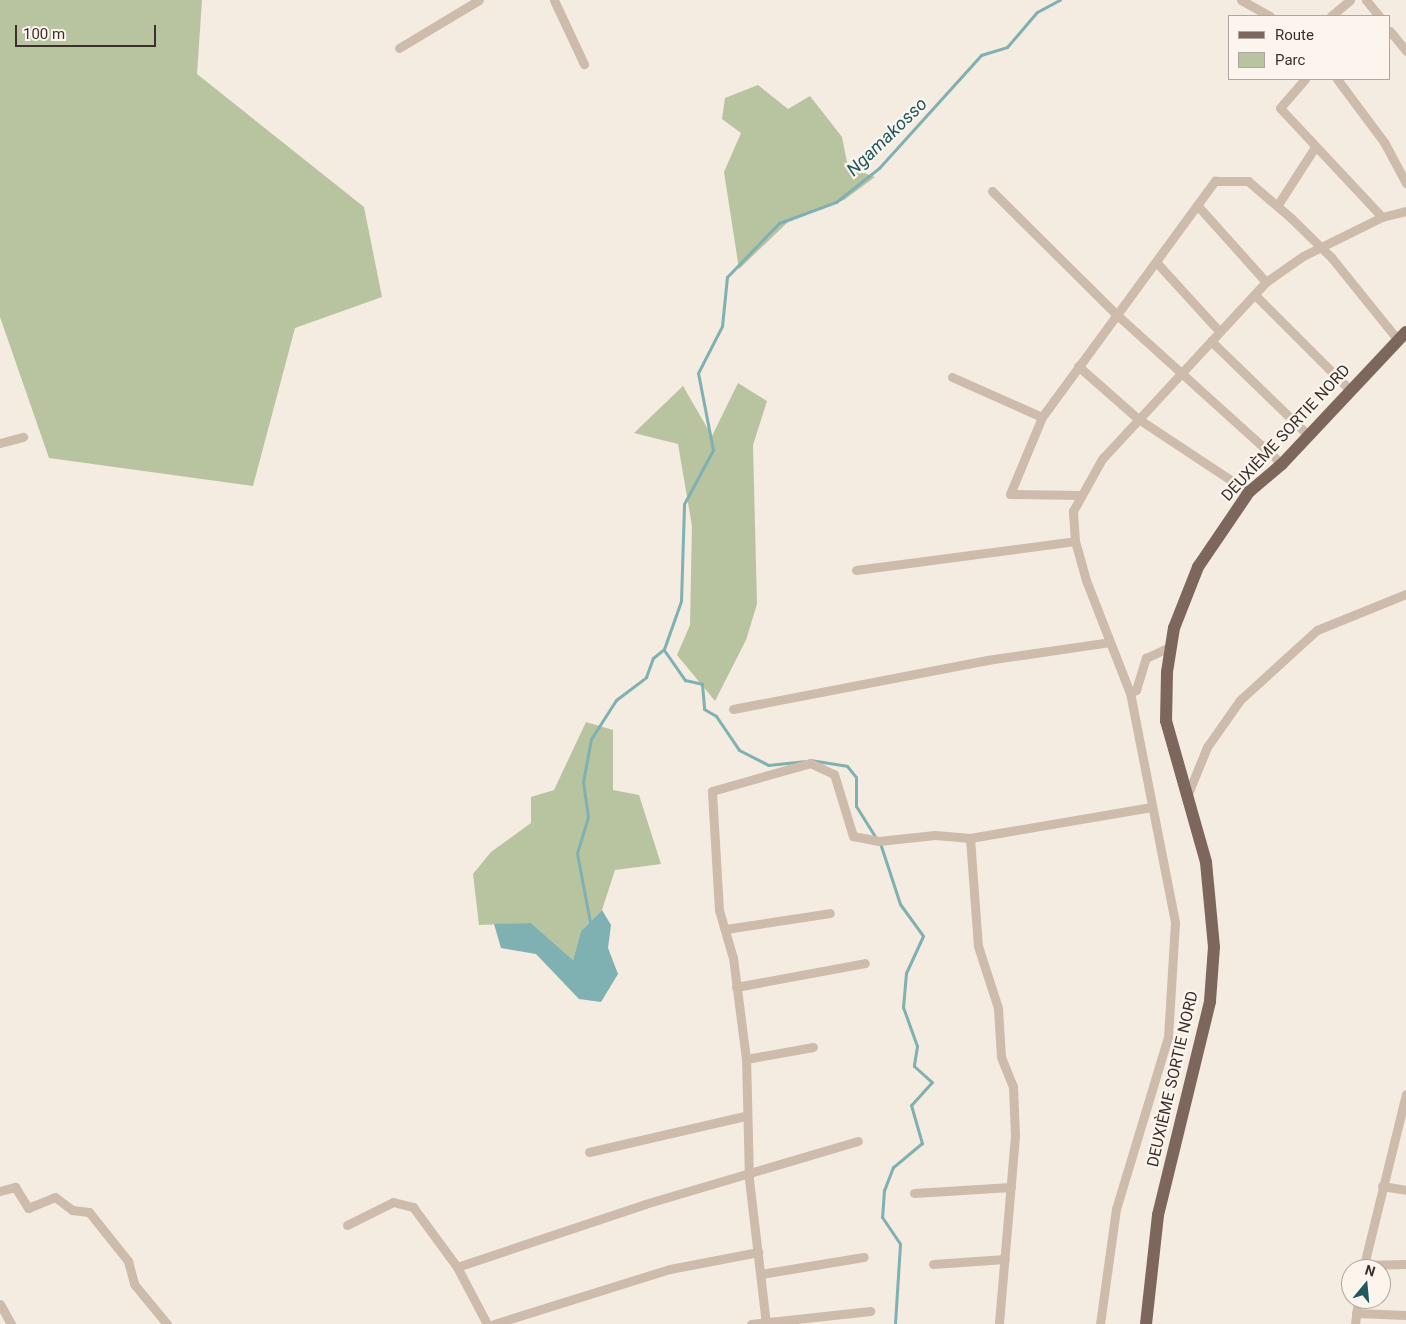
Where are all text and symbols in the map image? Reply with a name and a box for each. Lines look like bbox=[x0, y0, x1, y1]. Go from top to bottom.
scale bar bbox=[18, 15, 159, 47]
legend bbox=[1228, 15, 1391, 80]
text: 100 m bbox=[23, 25, 65, 43]
text: Route bbox=[1275, 26, 1314, 44]
text: Parc bbox=[1275, 51, 1305, 69]
water label: Ngamakosso bbox=[842, 93, 932, 181]
street label: DEUXIÈME SORTIE NORD bbox=[1218, 361, 1354, 505]
street label: DEUXIÈME SORTIE NORD bbox=[1143, 989, 1203, 1169]
north arrow bbox=[1341, 1259, 1391, 1309]
text: N bbox=[1363, 1262, 1377, 1280]

